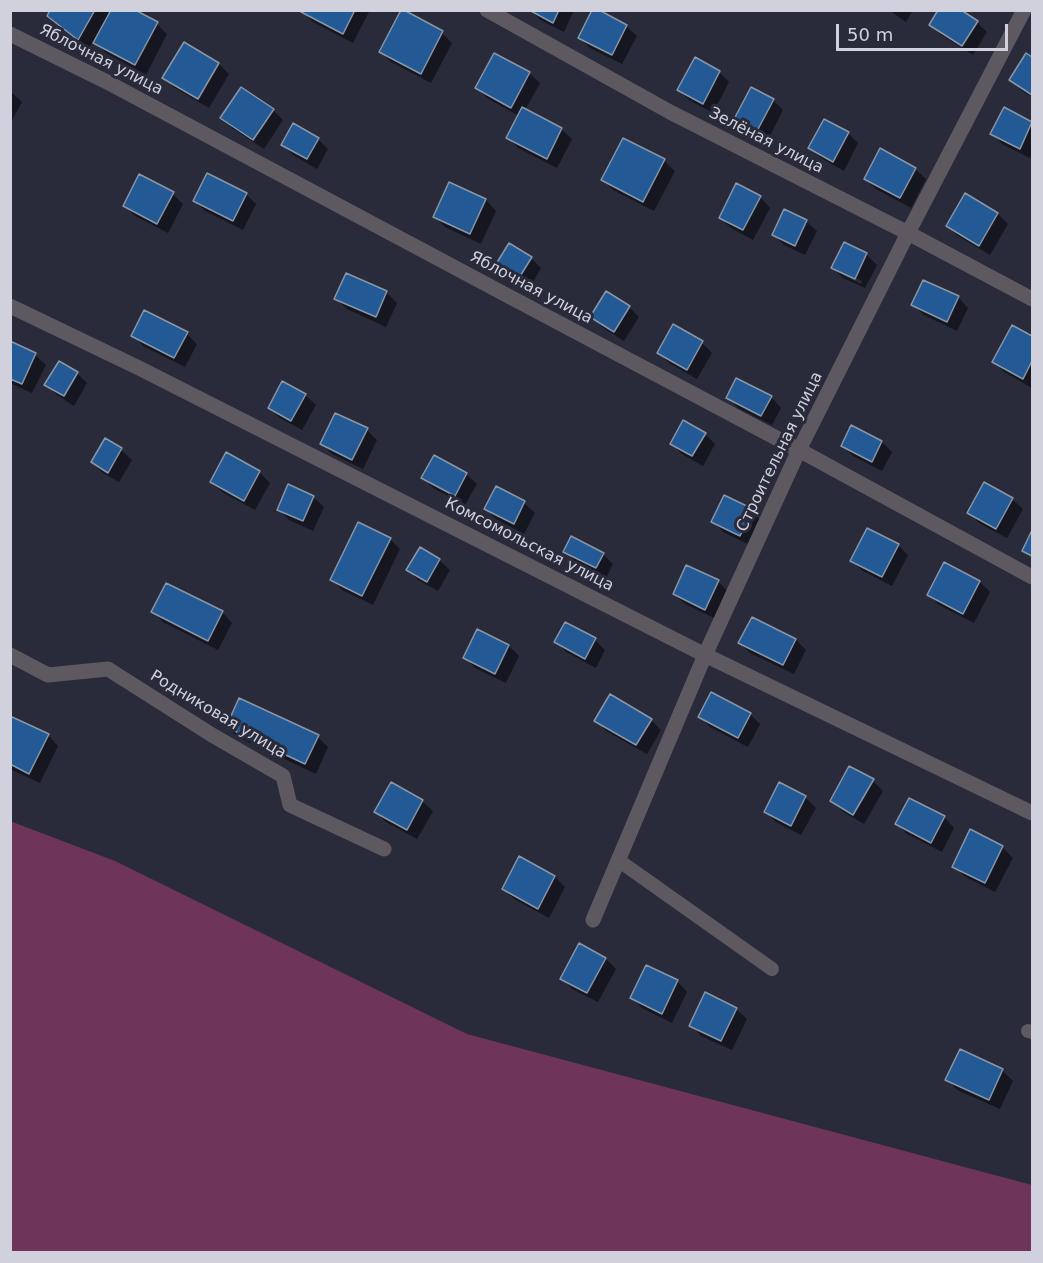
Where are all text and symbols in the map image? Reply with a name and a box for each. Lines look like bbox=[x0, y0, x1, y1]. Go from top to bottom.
scale bar bbox=[839, 12, 1012, 50]
street label: Яблочная улица bbox=[36, 21, 166, 99]
text: 50 m bbox=[847, 24, 893, 45]
street label: Зелёная улица bbox=[706, 104, 826, 178]
street label: Яблочная улица bbox=[466, 248, 596, 328]
street label: Строительная улица bbox=[733, 369, 827, 535]
street label: Комсомольская улица bbox=[441, 494, 617, 596]
street label: Родниковая улица bbox=[146, 667, 290, 763]

